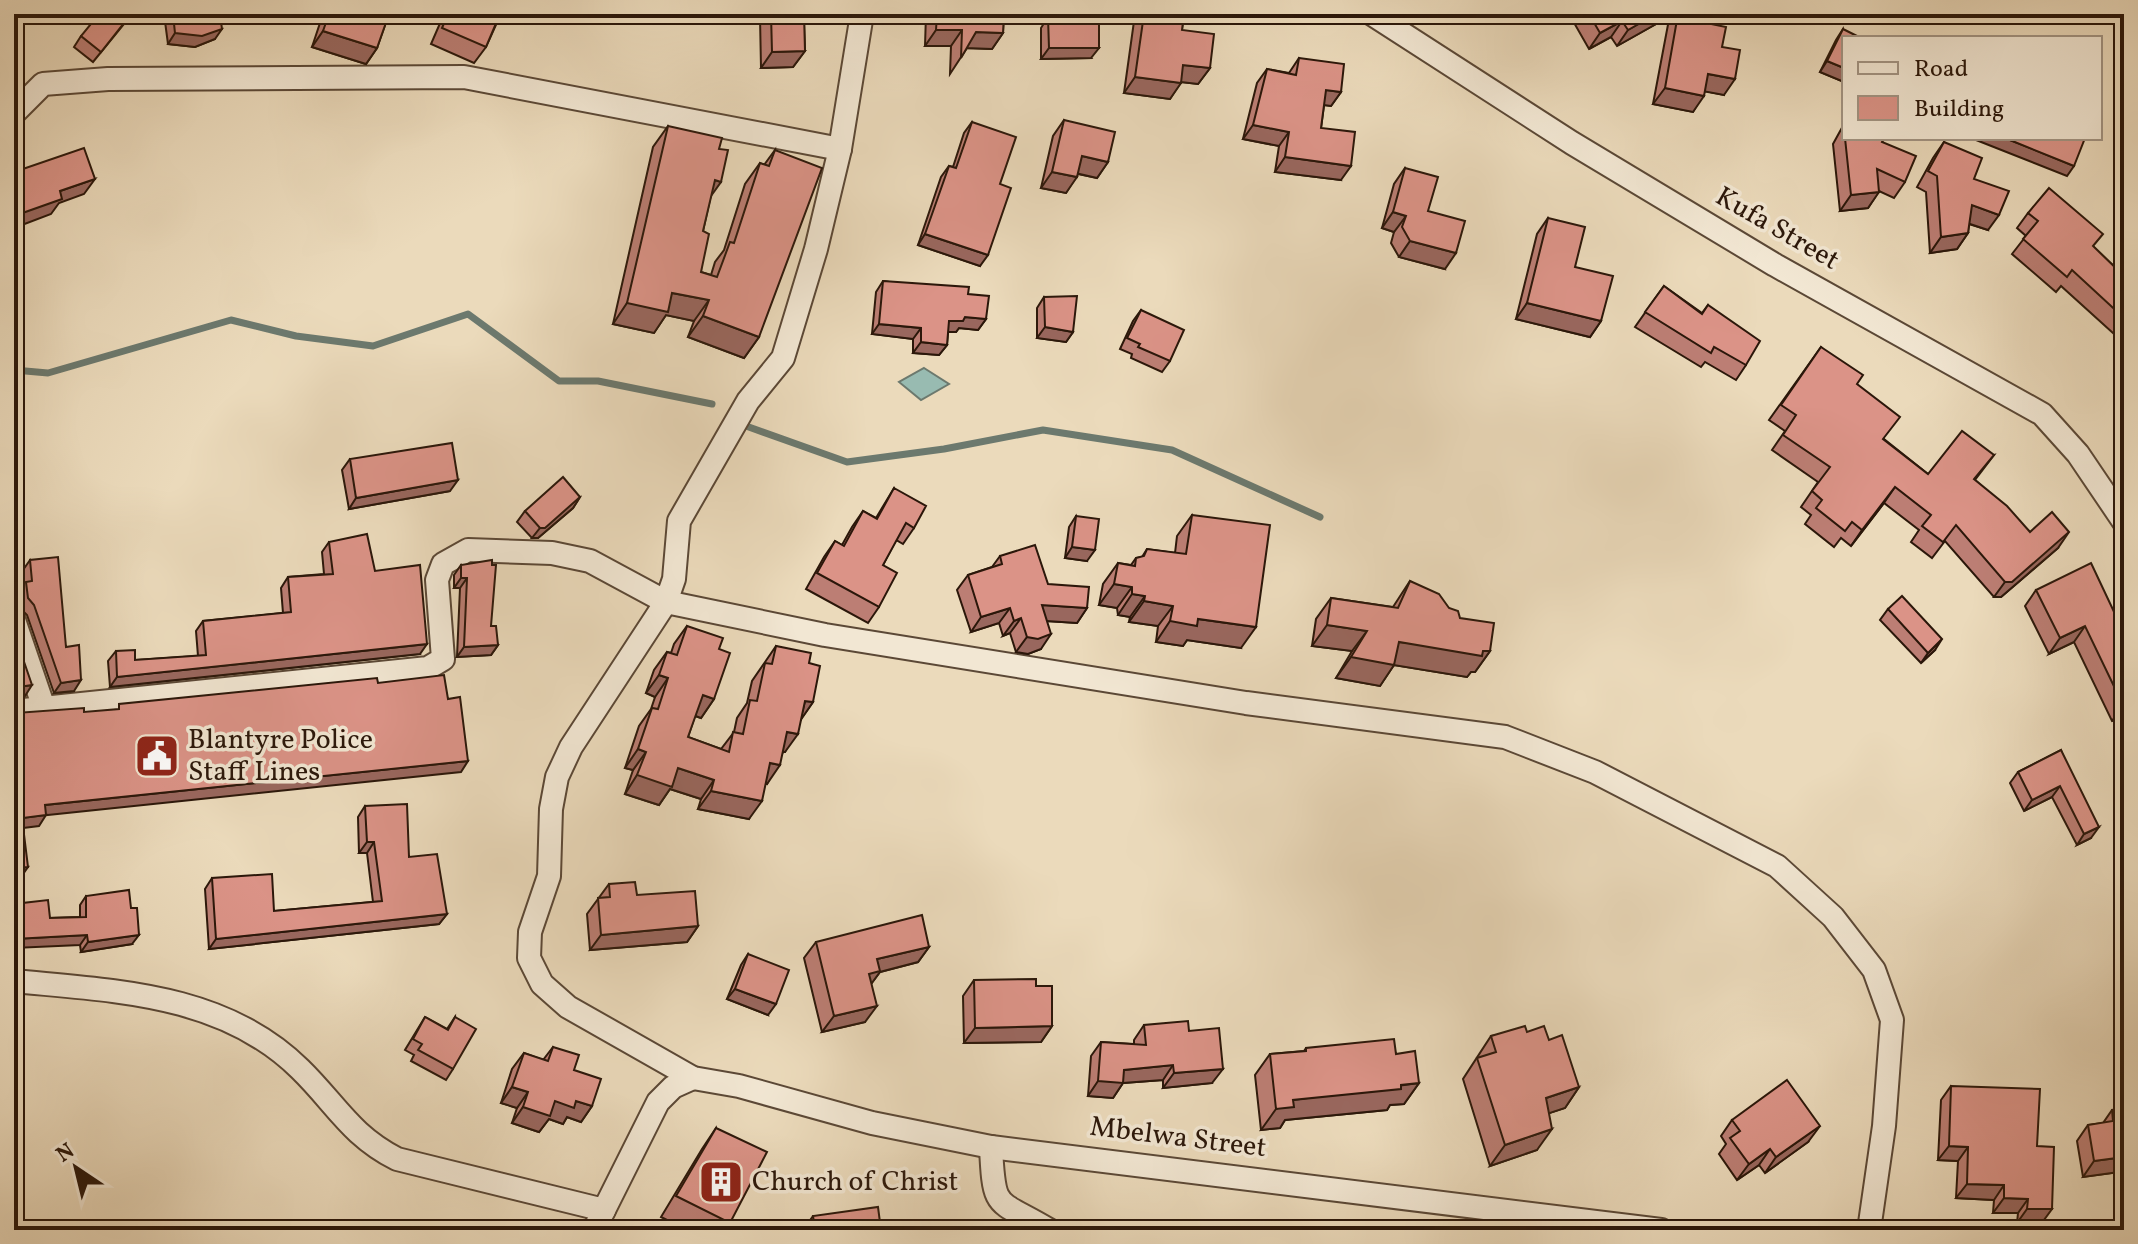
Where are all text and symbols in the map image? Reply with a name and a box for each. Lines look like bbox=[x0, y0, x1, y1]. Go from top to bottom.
legend bbox=[1842, 36, 2102, 140]
text: Road bbox=[1914, 53, 1968, 87]
text: Building bbox=[1914, 93, 2004, 127]
street label: Kufa Street bbox=[1708, 178, 1846, 280]
place label: Blantyre Police Staff Lines bbox=[188, 721, 373, 792]
public building icon: Blantyre Police Staff Lines bbox=[133, 732, 181, 780]
street label: Mbelwa Street bbox=[1087, 1108, 1269, 1168]
north arrow bbox=[36, 1128, 116, 1208]
text: N bbox=[51, 1136, 81, 1171]
building icon: Church of Christ bbox=[697, 1158, 745, 1206]
place label: Church of Christ bbox=[752, 1163, 958, 1202]

